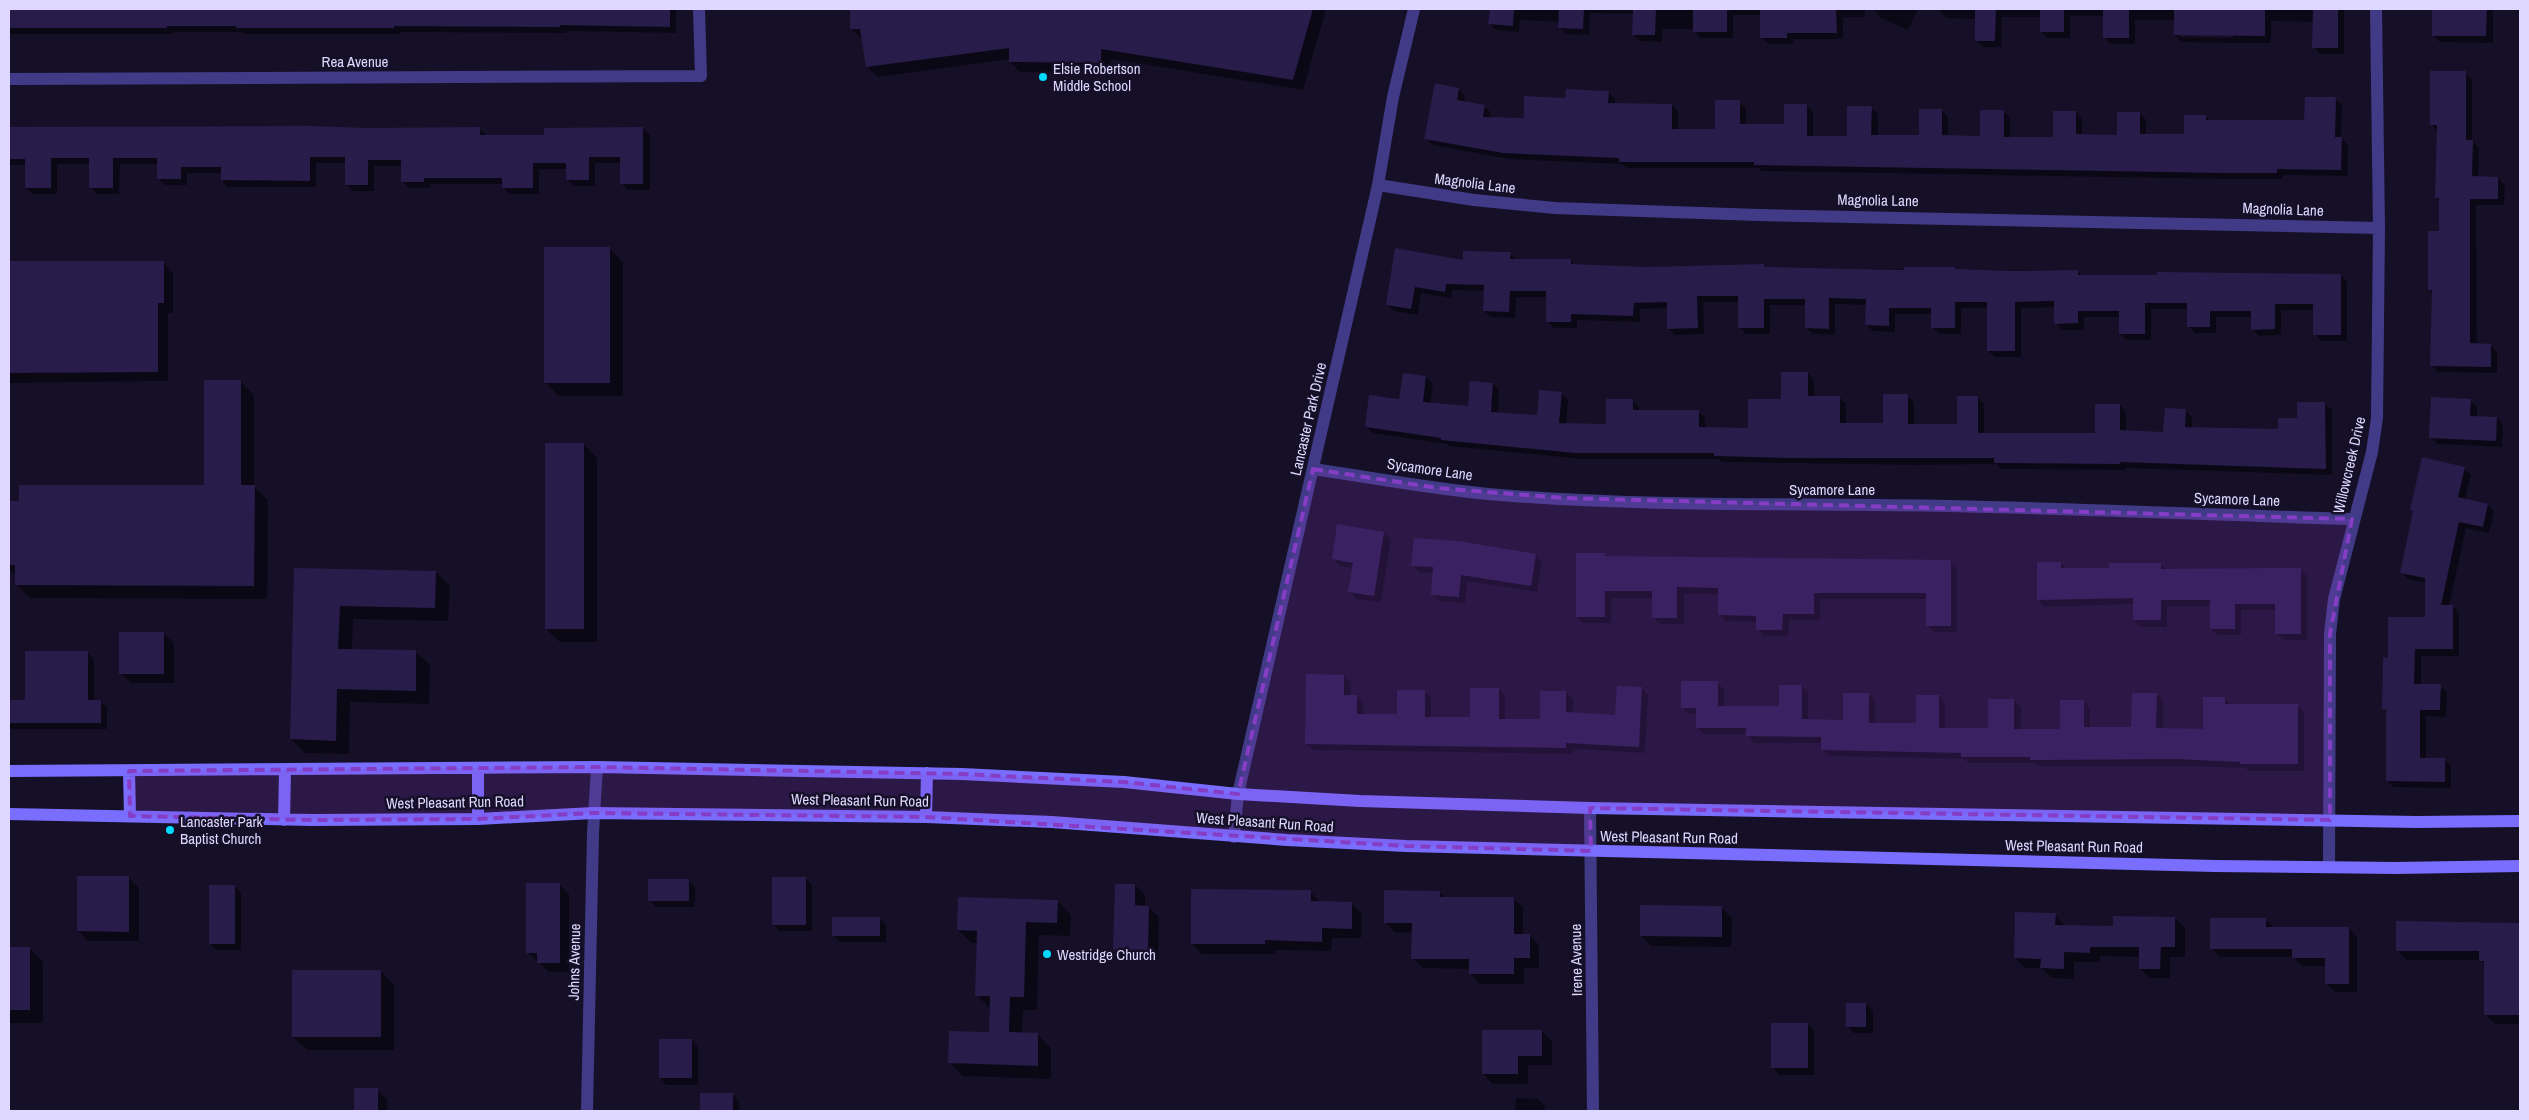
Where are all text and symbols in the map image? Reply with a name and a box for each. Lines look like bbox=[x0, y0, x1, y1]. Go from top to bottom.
street label: Rea Avenue bbox=[322, 51, 389, 72]
place label: Elsie Robertson Middle School bbox=[1053, 58, 1141, 96]
marker: Elsie Robertson Middle School bbox=[1037, 71, 1049, 83]
street label: Magnolia Lane bbox=[1433, 168, 1517, 198]
street label: Magnolia Lane bbox=[1837, 189, 1919, 211]
street label: Magnolia Lane bbox=[2242, 197, 2324, 221]
street label: Lancaster Park Drive bbox=[1285, 360, 1331, 478]
street label: Willowcreek Drive bbox=[2328, 414, 2370, 516]
street label: Sycamore Lane bbox=[1386, 453, 1474, 485]
street label: Sycamore Lane bbox=[1789, 479, 1875, 500]
street label: Sycamore Lane bbox=[2194, 487, 2281, 511]
street label: West Pleasant Run Road bbox=[791, 788, 929, 812]
street label: West Pleasant Run Road bbox=[386, 790, 524, 814]
street label: West Pleasant Run Road bbox=[1195, 807, 1335, 837]
place label: Lancaster Park Baptist Church bbox=[180, 811, 264, 849]
marker: Lancaster Park Baptist Church bbox=[164, 824, 176, 836]
street label: West Pleasant Run Road bbox=[1600, 825, 1738, 849]
street label: West Pleasant Run Road bbox=[2005, 834, 2143, 858]
street label: Johns Avenue bbox=[563, 923, 585, 1001]
street label: Irene Avenue bbox=[1565, 924, 1587, 996]
place label: Westridge Church bbox=[1057, 944, 1156, 965]
marker: Westridge Church bbox=[1041, 948, 1053, 960]

